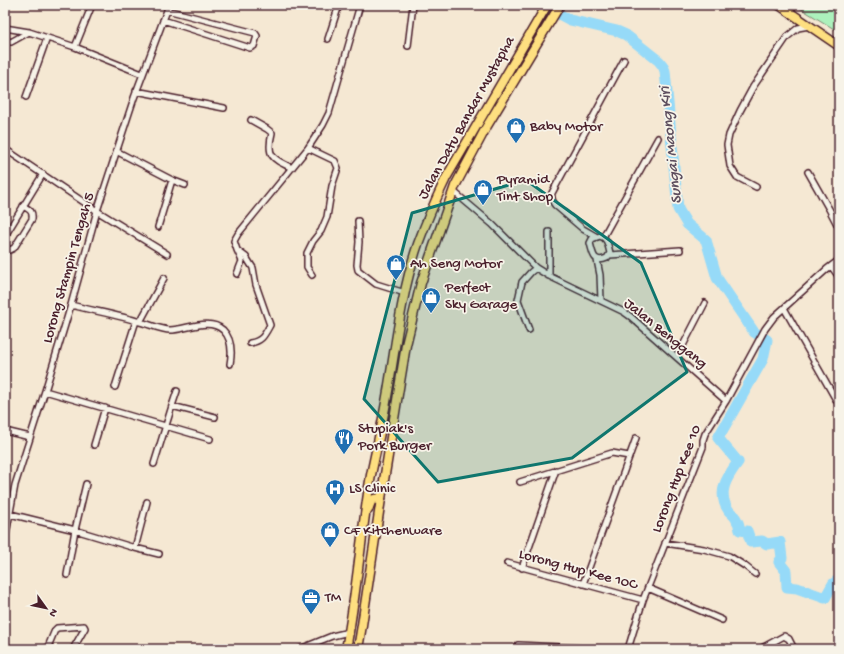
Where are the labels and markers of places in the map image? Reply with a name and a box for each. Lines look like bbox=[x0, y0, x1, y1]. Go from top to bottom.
shop icon: Baby Motor bbox=[505, 116, 527, 144]
place label: Baby Motor bbox=[529, 118, 604, 136]
place label: Pyramid Tint Shop bbox=[496, 171, 554, 206]
shop icon: Pyramid Tint Shop bbox=[472, 178, 494, 206]
shop icon: Ah Seng Motor bbox=[385, 253, 407, 281]
place label: Ah Seng Motor bbox=[410, 255, 503, 273]
place label: Perfect Sky Garage bbox=[444, 279, 518, 314]
shop icon: Perfect Sky Garage bbox=[420, 286, 442, 314]
place label: Stupiak's Pork Burger bbox=[357, 420, 433, 455]
restaurant icon: Stupiak's Pork Burger bbox=[333, 427, 355, 455]
hospital icon: LS Clinic bbox=[324, 478, 346, 506]
place label: LS Clinic bbox=[349, 480, 396, 498]
shop icon: CF Kitchenware bbox=[319, 520, 341, 548]
place label: CF Kitchenware bbox=[344, 522, 442, 540]
office icon: TM bbox=[300, 587, 322, 615]
place label: TM bbox=[324, 589, 342, 607]

